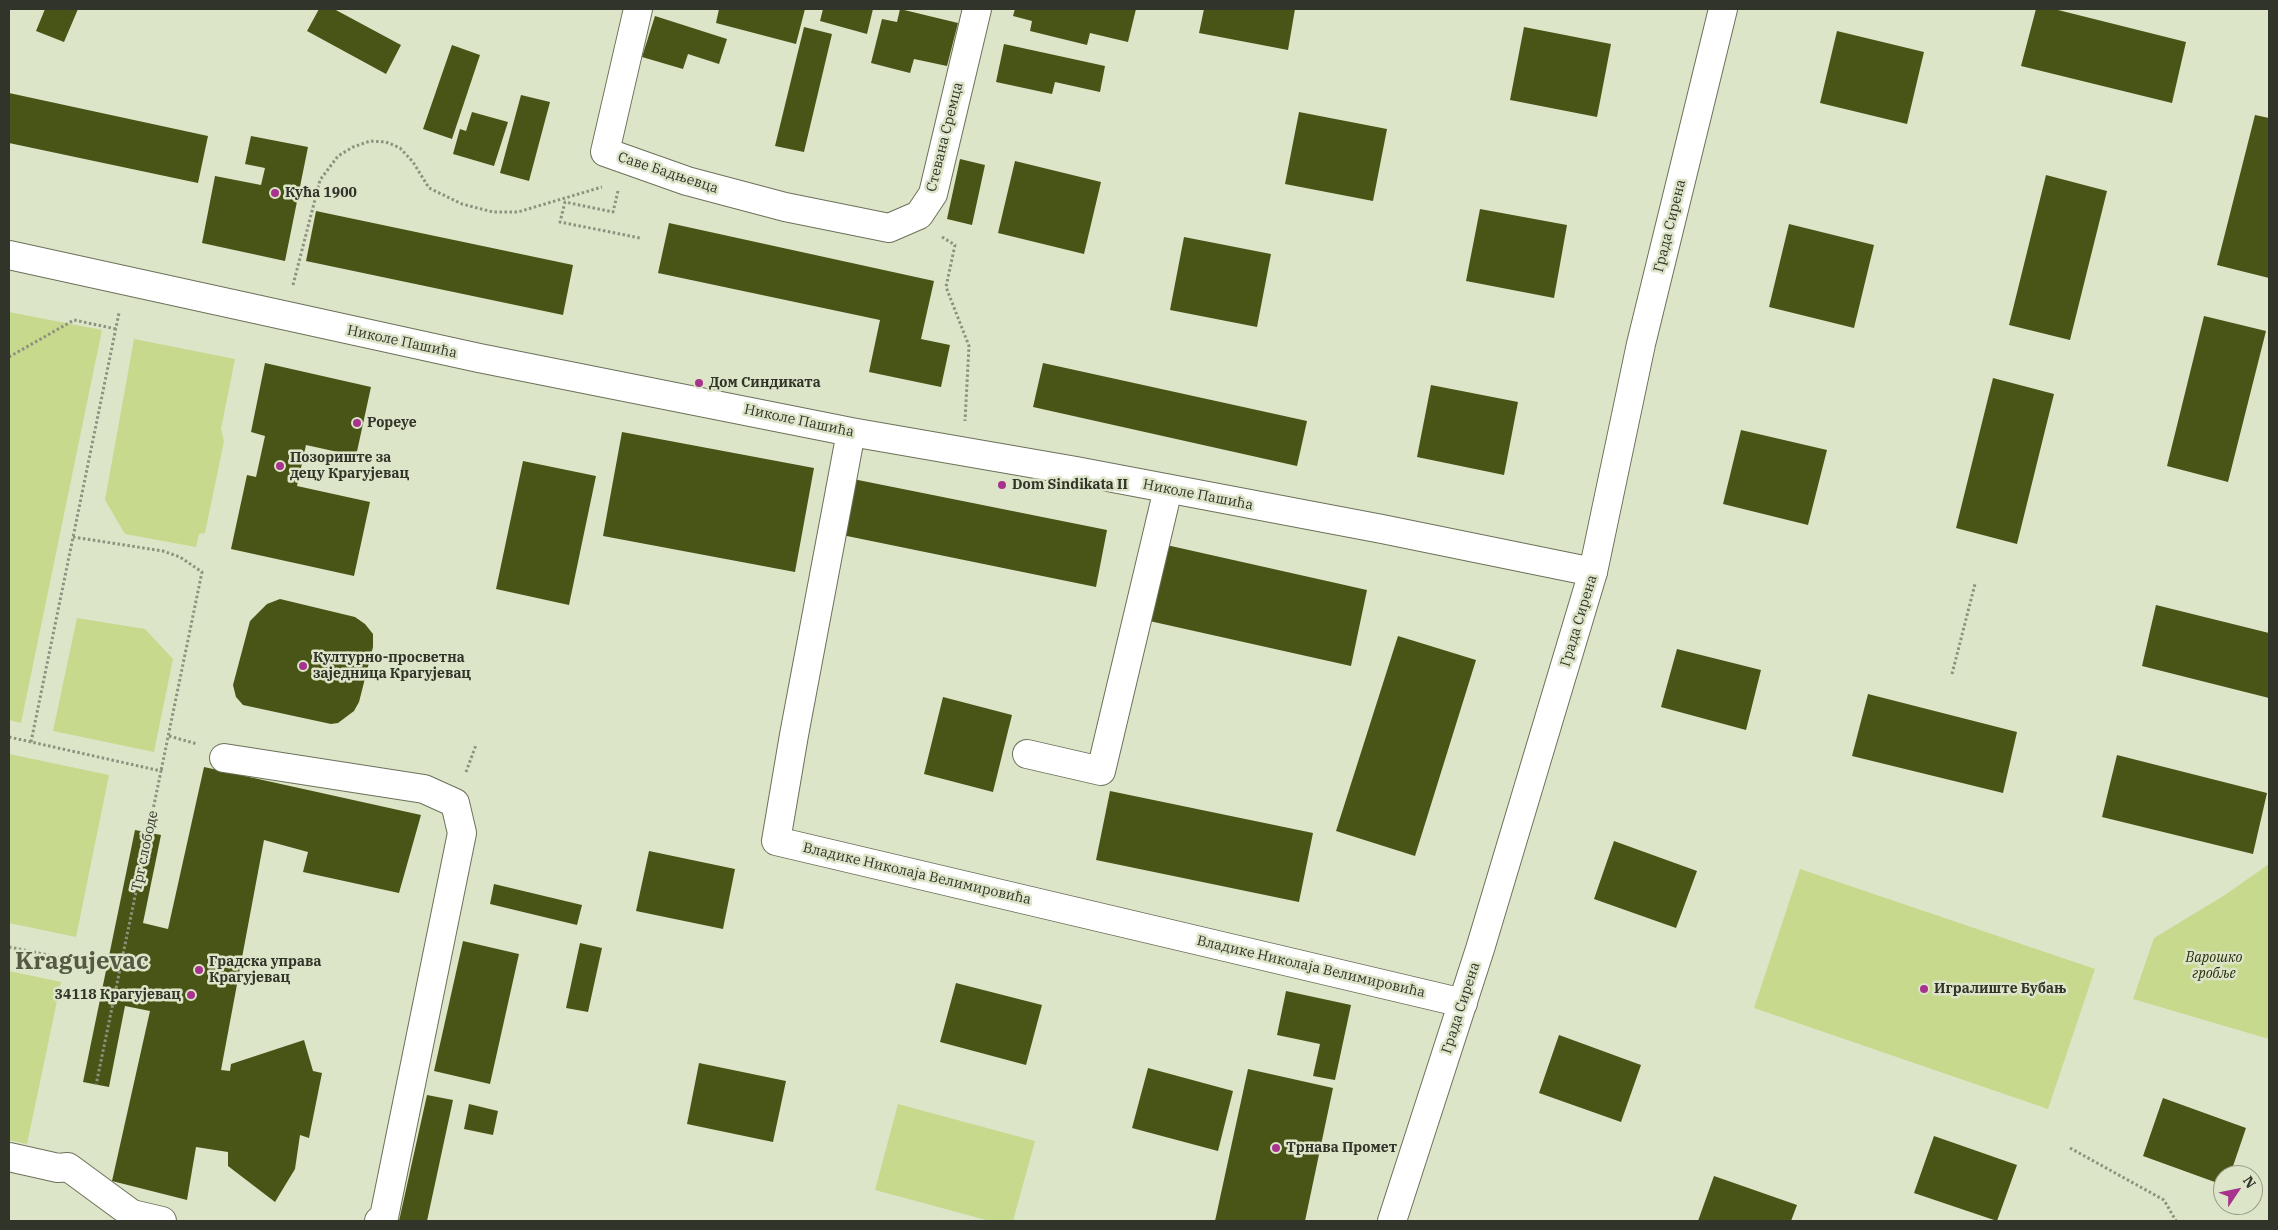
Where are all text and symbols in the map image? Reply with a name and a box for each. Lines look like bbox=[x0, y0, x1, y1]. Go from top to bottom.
street label: Стевана Сремца bbox=[923, 81, 967, 193]
street label: Саве Бадњевца bbox=[616, 149, 720, 197]
street label: Града Сирена bbox=[1650, 178, 1690, 274]
place label: Кућа 1900 bbox=[285, 185, 357, 201]
marker: Кућа 1900 bbox=[269, 187, 281, 199]
street label: Николе Пашића bbox=[346, 322, 458, 362]
place label: Дом Синдиката bbox=[709, 375, 821, 391]
marker: Дом Синдиката bbox=[693, 377, 705, 389]
street label: Николе Пашића bbox=[743, 401, 855, 441]
place label: Popeye bbox=[367, 415, 417, 431]
marker: Popeye bbox=[351, 417, 363, 429]
place label: Позориште за децу Крагујевац bbox=[290, 450, 409, 482]
marker: Позориште за децу Крагујевац bbox=[274, 460, 286, 472]
street label: Николе Пашића bbox=[1141, 476, 1255, 514]
place label: Dom Sindikata II bbox=[1012, 477, 1128, 493]
marker: Dom Sindikata II bbox=[996, 479, 1008, 491]
street label: Града Сирена bbox=[1557, 573, 1601, 669]
place label: Културно-просветна заједница Крагујевац bbox=[313, 650, 471, 682]
marker: Културно-просветна заједница Крагујевац bbox=[297, 660, 309, 672]
street label: Трг слободе bbox=[128, 809, 162, 893]
street label: Владике Николаја Велимировића bbox=[801, 840, 1033, 908]
street label: Владике Николаја Велимировића bbox=[1195, 933, 1427, 1001]
district label: Kragujevac bbox=[15, 948, 149, 976]
park label: Варошко гробље bbox=[2186, 950, 2242, 982]
place label: Градска управа Крагујевац bbox=[209, 954, 322, 986]
street label: Града Сирена bbox=[1438, 960, 1484, 1056]
marker: Градска управа Крагујевац bbox=[193, 964, 205, 976]
place label: Игралиште Бубањ bbox=[1934, 981, 2066, 997]
marker: Игралиште Бубањ bbox=[1918, 983, 1930, 995]
place label: 34118 Крагујевац bbox=[55, 987, 181, 1003]
marker: 34118 Крагујевац bbox=[185, 989, 197, 1001]
place label: Трнава Промет bbox=[1286, 1140, 1397, 1156]
marker: Трнава Промет bbox=[1270, 1142, 1282, 1154]
north arrow bbox=[2213, 1165, 2263, 1215]
text: N bbox=[2239, 1173, 2260, 1192]

